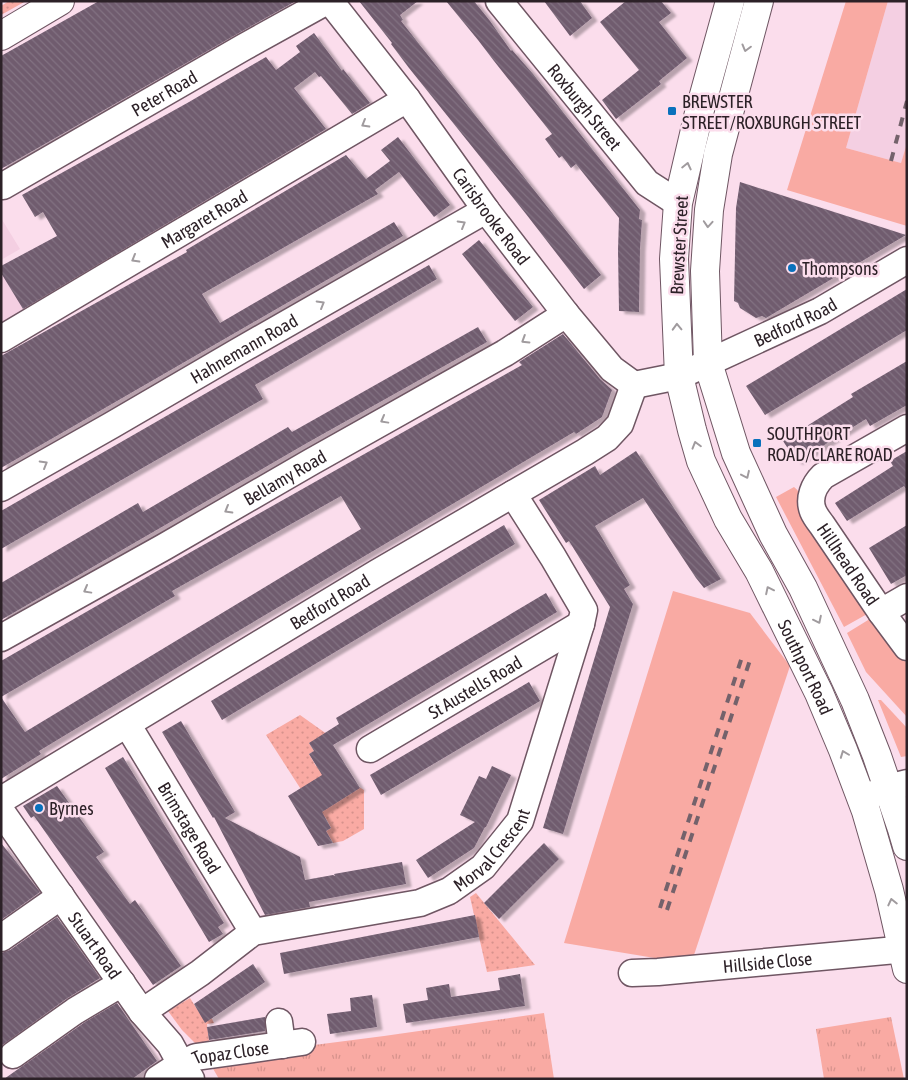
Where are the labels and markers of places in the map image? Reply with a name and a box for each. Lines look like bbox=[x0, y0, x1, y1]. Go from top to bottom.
place label: BREWSTER STREET/ROXBURGH STREET bbox=[682, 91, 861, 133]
marker: BREWSTER STREET/ROXBURGH STREET bbox=[666, 105, 678, 117]
place label: Thompsons bbox=[802, 258, 878, 279]
marker: Thompsons bbox=[786, 262, 798, 274]
place label: SOUTHPORT ROAD/CLARE ROAD bbox=[767, 423, 893, 465]
marker: SOUTHPORT ROAD/CLARE ROAD bbox=[751, 437, 763, 449]
place label: Byrnes bbox=[49, 798, 94, 819]
marker: Byrnes bbox=[33, 802, 45, 814]

